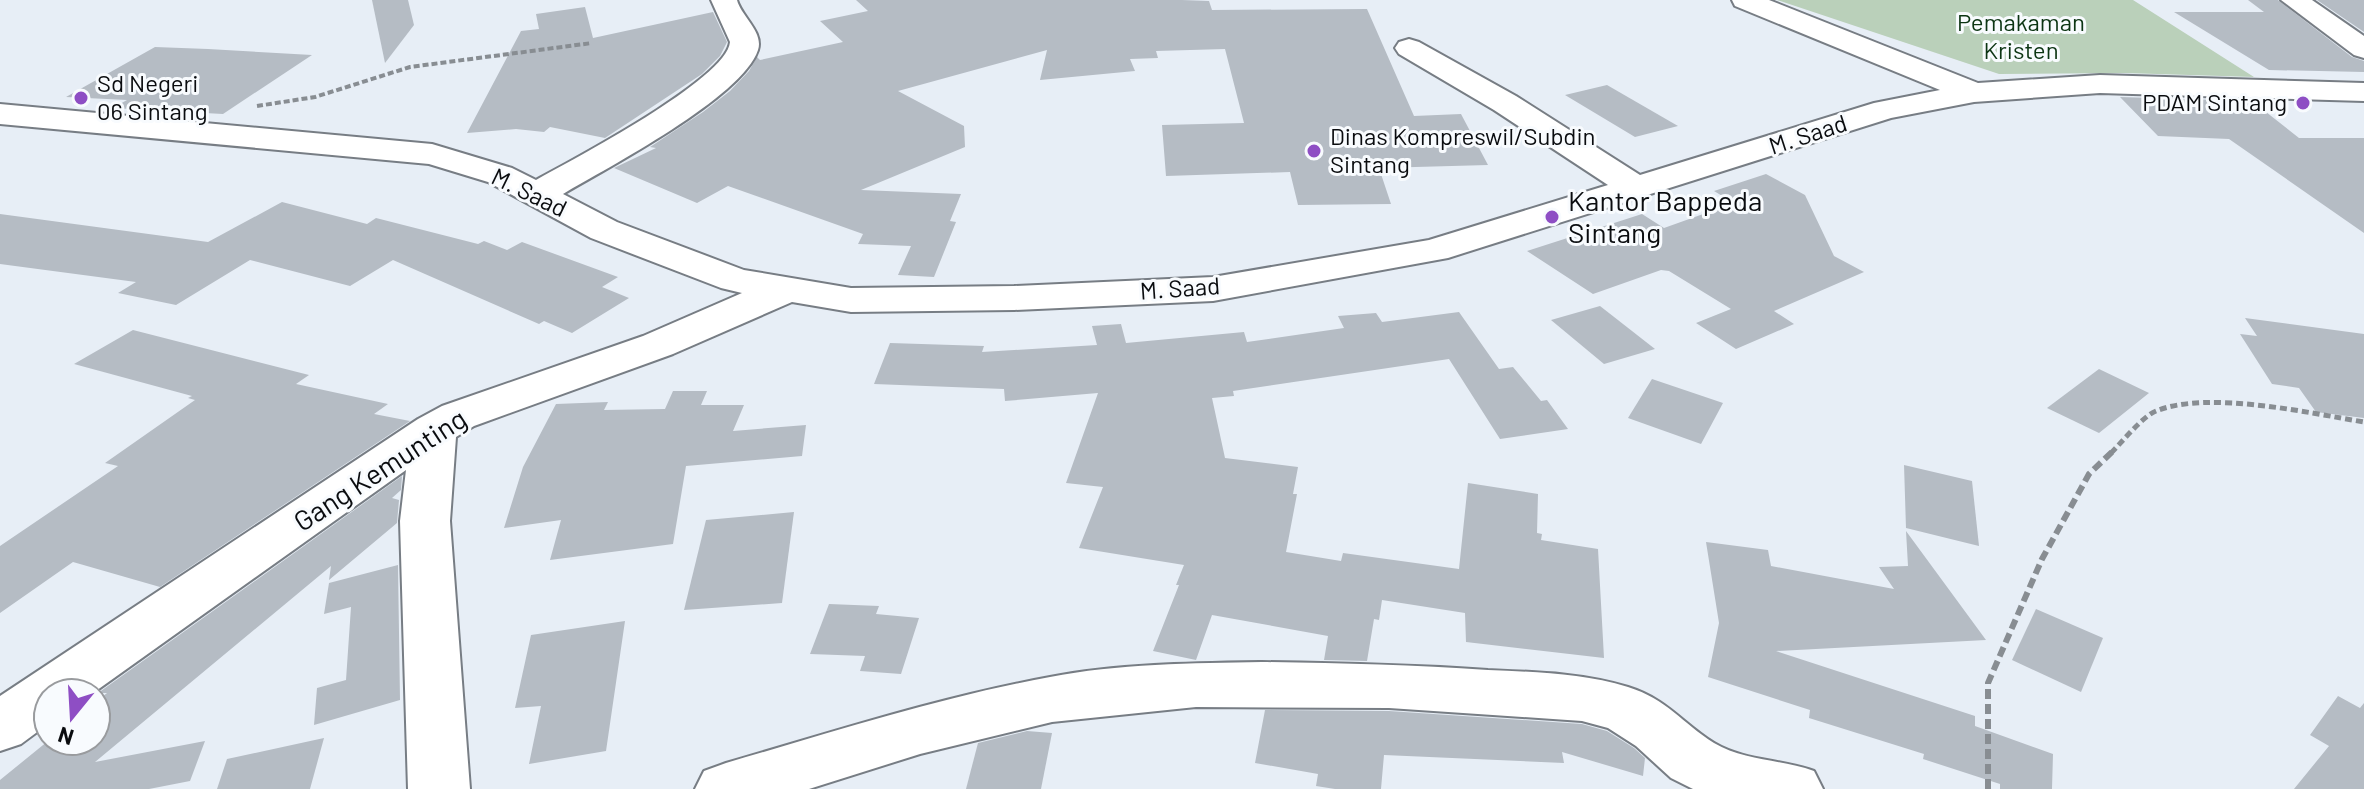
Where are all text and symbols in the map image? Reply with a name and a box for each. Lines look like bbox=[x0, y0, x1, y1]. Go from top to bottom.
park label: Pemakaman Kristen bbox=[1957, 7, 2085, 64]
place label: Sd Negeri 06 Sintang bbox=[97, 68, 208, 125]
place label: PDAM Sintang bbox=[2142, 87, 2287, 116]
marker: Sd Negeri 06 Sintang bbox=[72, 89, 90, 107]
marker: PDAM Sintang bbox=[2294, 94, 2312, 112]
street label: M. Saad bbox=[1765, 107, 1850, 160]
place label: Dinas Kompreswil/Subdin Sintang bbox=[1330, 121, 1596, 178]
marker: Dinas Kompreswil/Subdin Sintang bbox=[1305, 142, 1323, 160]
street label: M. Saad bbox=[487, 161, 572, 222]
place label: Kantor Bappeda Sintang bbox=[1568, 183, 1762, 249]
marker: Kantor Bappeda Sintang bbox=[1543, 208, 1561, 226]
street label: M. Saad bbox=[1139, 270, 1221, 305]
street label: Gang Kemunting bbox=[287, 401, 472, 538]
north arrow bbox=[32, 677, 112, 757]
text: N bbox=[55, 722, 76, 752]

